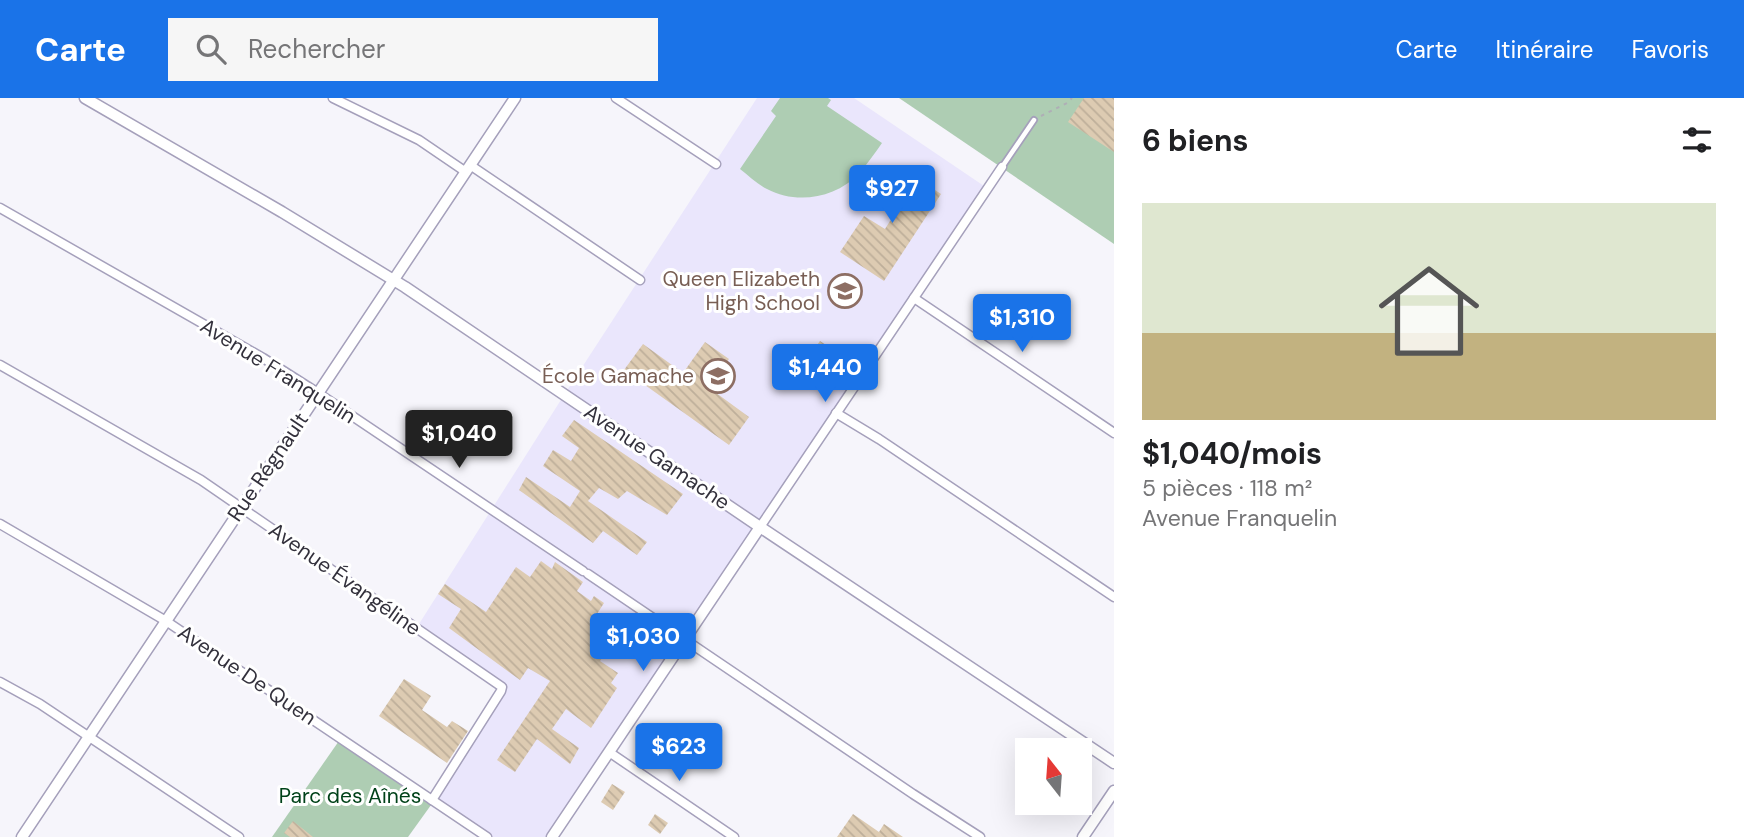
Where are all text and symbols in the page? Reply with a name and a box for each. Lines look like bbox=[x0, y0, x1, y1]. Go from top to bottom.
search box bbox=[168, 18, 658, 81]
text: Carte bbox=[35, 28, 126, 71]
icon: search bbox=[192, 30, 230, 68]
text: Rechercher bbox=[248, 32, 385, 66]
text: Carte bbox=[1396, 34, 1457, 65]
text: Itinéraire bbox=[1495, 34, 1593, 65]
text: Favoris bbox=[1631, 34, 1709, 65]
text: 6 biens bbox=[1142, 121, 1248, 160]
icon: filters bbox=[1678, 121, 1716, 159]
pin: $927 bbox=[851, 166, 933, 225]
text: $927 bbox=[865, 173, 919, 203]
icon: home bbox=[1366, 248, 1492, 374]
place label: Queen Elizabeth High School bbox=[663, 265, 820, 317]
school or university icon: Queen Elizabeth High School bbox=[826, 272, 864, 310]
pin: $1,310 bbox=[965, 294, 1079, 354]
text: $1,310 bbox=[989, 302, 1055, 332]
street label: Avenue Franquelin bbox=[195, 312, 361, 430]
pin: $1,440 bbox=[768, 344, 882, 404]
text: $1,440 bbox=[788, 352, 862, 382]
school or university icon: École Gamache bbox=[699, 357, 737, 395]
place label: École Gamache bbox=[542, 362, 694, 390]
street label: Avenue Gamache bbox=[579, 398, 736, 516]
street label: Rue Régnault bbox=[221, 407, 315, 527]
pin: $1,040 bbox=[402, 410, 516, 470]
text: $1,040 bbox=[421, 418, 497, 448]
text: $1,040/mois bbox=[1142, 434, 1322, 473]
text: 5 pièces · 118 m² bbox=[1142, 473, 1312, 503]
text: Avenue Franquelin bbox=[1142, 503, 1337, 533]
street label: Avenue Évangéline bbox=[263, 516, 427, 642]
pin: $1,030 bbox=[586, 614, 700, 673]
street label: Avenue De Quen bbox=[172, 618, 322, 732]
text: $1,030 bbox=[606, 621, 680, 651]
pin: $623 bbox=[638, 724, 720, 783]
text: $623 bbox=[651, 731, 707, 761]
north arrow bbox=[1015, 738, 1092, 816]
map controls bbox=[1015, 738, 1092, 815]
park label: Parc des Aînés bbox=[279, 782, 421, 810]

